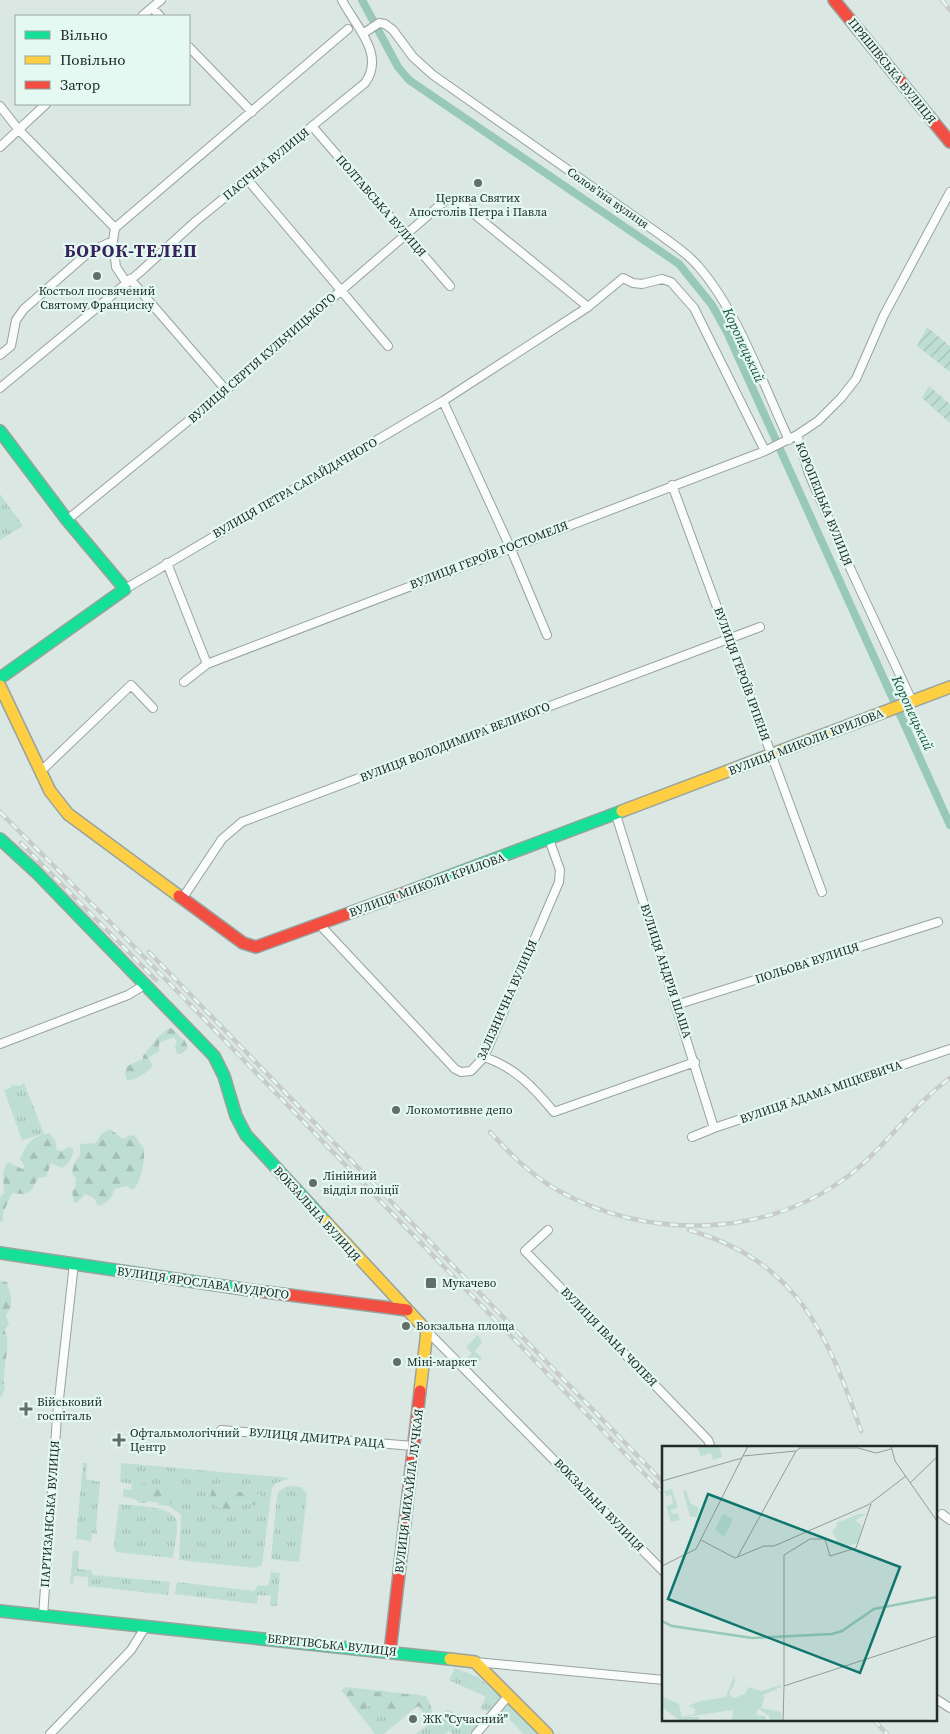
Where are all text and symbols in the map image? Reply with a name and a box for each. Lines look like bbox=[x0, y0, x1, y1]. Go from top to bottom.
legend bbox=[15, 15, 190, 105]
street label: ПРЯШІВСЬКА ВУЛИЦЯ bbox=[845, 15, 940, 127]
text: Вільно bbox=[60, 24, 108, 45]
text: Повільно bbox=[60, 49, 126, 70]
text: Затор bbox=[60, 74, 101, 95]
street label: ПАСІЧНА ВУЛИЦЯ bbox=[220, 124, 313, 204]
street label: ПОЛТАВСЬКА ВУЛИЦЯ bbox=[332, 152, 430, 261]
street label: Соловʼїна вулиця bbox=[564, 164, 652, 232]
marker: Церква Святих Апостолів Петра і Павла bbox=[472, 177, 484, 189]
place label: Церква Святих Апостолів Петра і Павла bbox=[409, 190, 548, 220]
district label: БОРОК-ТЕЛЕП bbox=[64, 238, 198, 263]
marker: Костьол посвячений Святому Франциску bbox=[91, 270, 103, 282]
place label: Костьол посвячений Святому Франциску bbox=[39, 283, 156, 313]
street label: ВУЛИЦЯ СЕРГІЯ КУЛЬЧИЦЬКОГО bbox=[185, 289, 339, 427]
water label: Коропецький bbox=[717, 303, 770, 386]
street label: ВУЛИЦЯ ПЕТРА САГАЙДАЧНОГО bbox=[210, 434, 380, 542]
street label: КОРОПЕЦЬКА ВУЛИЦЯ bbox=[792, 440, 856, 568]
street label: ВУЛИЦЯ ГЕРОЇВ ГОСТОМЕЛЯ bbox=[408, 517, 571, 593]
street label: ВУЛИЦЯ ГЕРОЇВ ІРПЕНЯ bbox=[710, 605, 774, 743]
water label: Коропецький bbox=[886, 671, 939, 754]
street label: ВУЛИЦЯ ВОЛОДИМИРА ВЕЛИКОГО bbox=[358, 698, 552, 786]
street label: ВУЛИЦЯ МИКОЛИ КРИЛОВА bbox=[726, 705, 886, 779]
street label: ВУЛИЦЯ МИКОЛИ КРИЛОВА bbox=[347, 849, 507, 921]
street label: ВУЛИЦЯ АНДРІЯ ШАША bbox=[637, 902, 695, 1040]
street label: ЗАЛІЗНИЧНА ВУЛИЦЯ bbox=[473, 937, 541, 1063]
street label: ПОЛЬОВА ВУЛИЦЯ bbox=[753, 939, 861, 987]
street label: ВУЛИЦЯ АДАМА МІЦКЕВИЧА bbox=[738, 1057, 904, 1127]
place label: Локомотивне депо bbox=[406, 1102, 513, 1118]
marker: Локомотивне депо bbox=[390, 1104, 402, 1116]
street label: ВОКЗАЛЬНА ВУЛИЦЯ bbox=[270, 1163, 364, 1265]
place label: Лінійний відділ поліції bbox=[323, 1168, 399, 1198]
marker: Лінійний відділ поліції bbox=[307, 1177, 319, 1189]
street label: ВУЛИЦЯ ЯРОСЛАВА МУДРОГО bbox=[116, 1263, 290, 1303]
place label: Мукачево bbox=[442, 1275, 497, 1291]
marker: Мукачево bbox=[424, 1276, 438, 1290]
street label: ВУЛИЦЯ ІВАНА ЧОПЕЯ bbox=[557, 1284, 661, 1390]
place label: Вокзальна площа bbox=[416, 1318, 516, 1334]
marker: Вокзальна площа bbox=[400, 1320, 412, 1332]
place label: Міні-маркет bbox=[407, 1354, 478, 1370]
marker: Міні-маркет bbox=[391, 1356, 403, 1368]
place label: Військовий госпіталь bbox=[37, 1394, 103, 1424]
marker: Військовий госпіталь bbox=[19, 1402, 33, 1416]
street label: ВУЛИЦЯ МИХАЙЛА ЛУЧКАЯ bbox=[391, 1408, 427, 1574]
street label: ВУЛИЦЯ ДМИТРА РАЦА bbox=[248, 1424, 386, 1452]
place label: Офтальмологічний Центр bbox=[130, 1425, 240, 1455]
marker: Офтальмологічний Центр bbox=[112, 1433, 126, 1447]
street label: ПАРТИЗАНСЬКА ВУЛИЦЯ bbox=[37, 1440, 63, 1588]
inset map bbox=[662, 1446, 938, 1722]
street label: ВОКЗАЛЬНА ВУЛИЦЯ bbox=[551, 1455, 648, 1555]
street label: БЕРЕГІВСЬКА ВУЛИЦЯ bbox=[267, 1630, 398, 1660]
place label: ЖК "Сучасний" bbox=[423, 1711, 508, 1727]
marker: ЖК "Сучасний" bbox=[407, 1713, 419, 1725]

